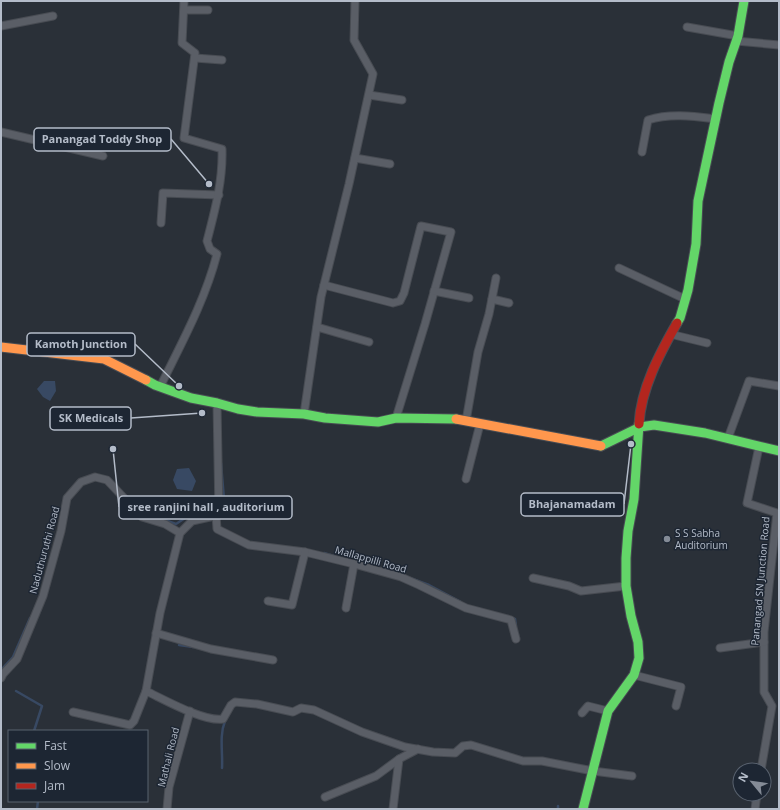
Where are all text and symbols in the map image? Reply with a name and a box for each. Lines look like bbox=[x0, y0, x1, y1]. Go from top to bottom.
callout: Panangad Toddy Shop bbox=[34, 128, 171, 151]
text: Panangad Toddy Shop bbox=[42, 131, 162, 146]
callout: Kamoth Junction bbox=[27, 333, 135, 356]
text: Kamoth Junction bbox=[35, 336, 127, 351]
callout: SK Medicals bbox=[50, 407, 131, 430]
text: SK Medicals bbox=[59, 410, 124, 425]
callout: Bhajanamadam bbox=[521, 493, 624, 516]
callout: sree ranjini hall , auditorium bbox=[119, 496, 292, 519]
text: Bhajanamadam bbox=[529, 496, 616, 511]
text: sree ranjini hall , auditorium bbox=[128, 499, 284, 514]
street label: Naduthuruthi Road bbox=[26, 505, 62, 595]
street label: Panangad SN Junction Road bbox=[747, 516, 773, 646]
place label: S S Sabha Auditorium bbox=[675, 526, 728, 552]
marker: S S Sabha Auditorium bbox=[662, 534, 672, 544]
street label: Mallappilli Road bbox=[334, 542, 408, 576]
street label: Mathali Road bbox=[154, 726, 182, 788]
legend bbox=[8, 730, 148, 802]
text: Fast bbox=[44, 737, 67, 754]
text: Slow bbox=[44, 757, 71, 774]
north arrow bbox=[732, 762, 772, 802]
text: N bbox=[734, 769, 752, 784]
text: Jam bbox=[43, 777, 65, 794]

